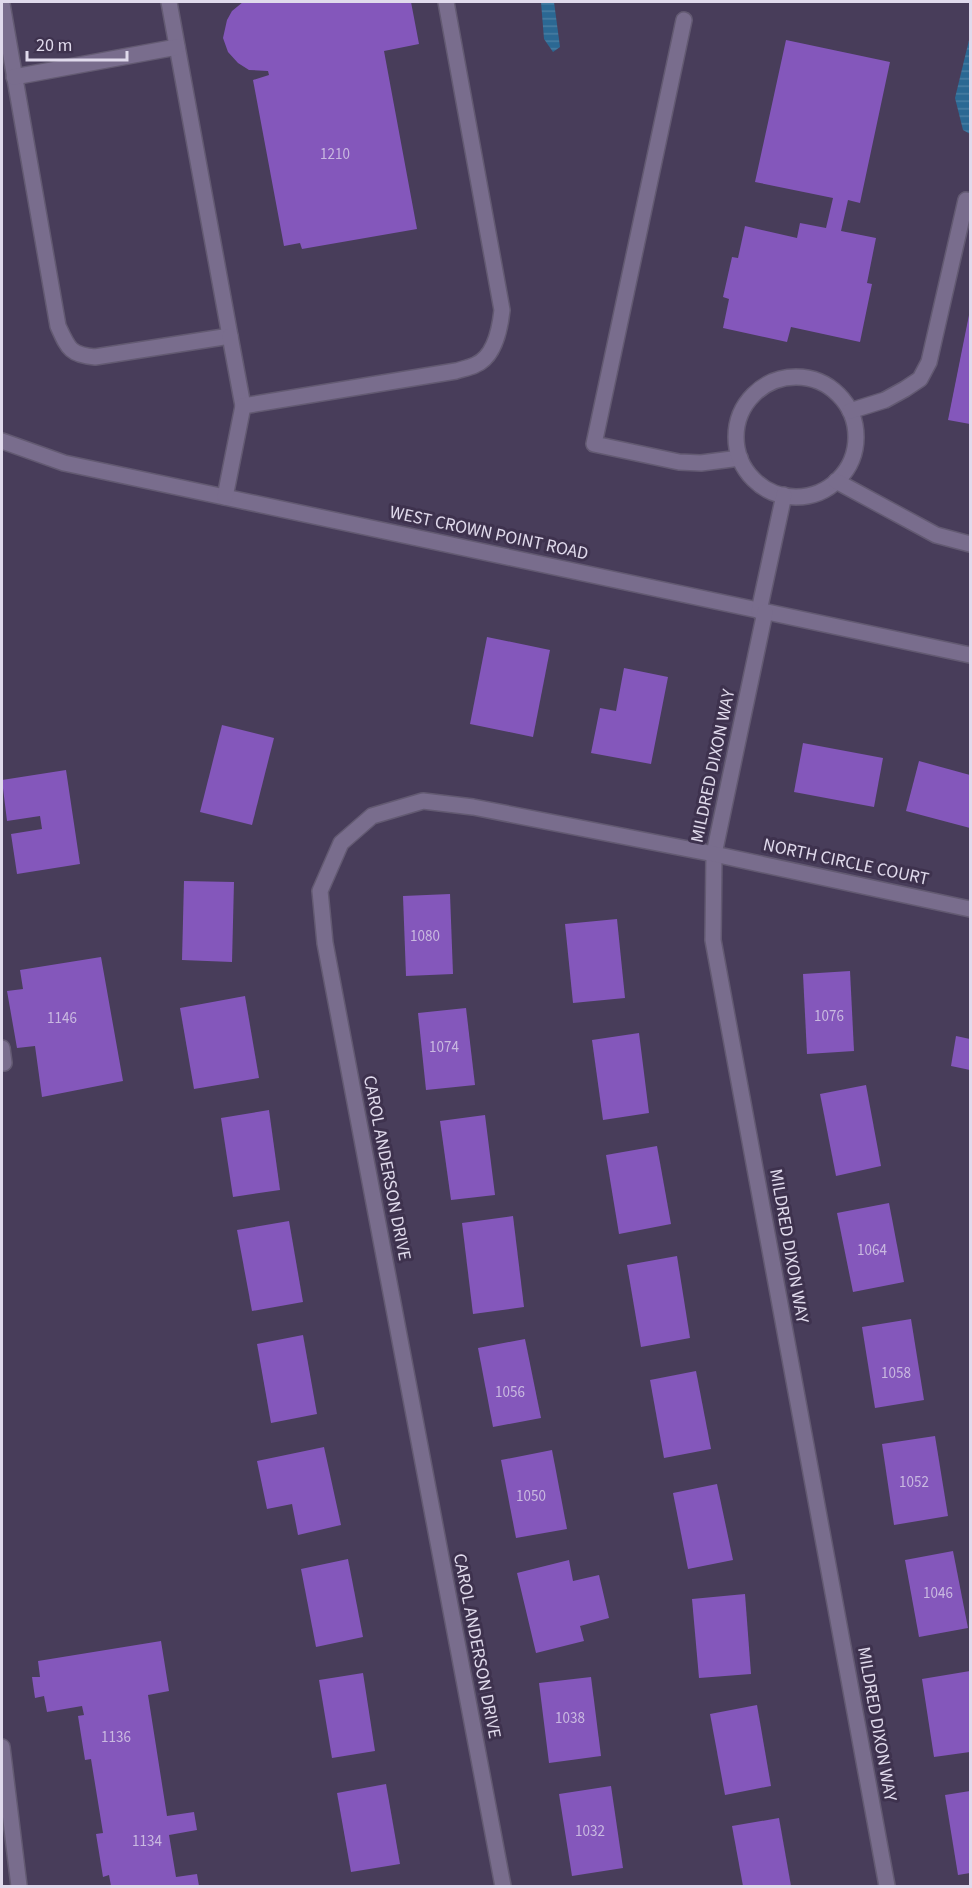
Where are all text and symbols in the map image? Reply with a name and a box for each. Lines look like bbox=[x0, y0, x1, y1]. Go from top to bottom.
scale bar bbox=[27, 24, 128, 62]
text: 20 m bbox=[36, 33, 72, 58]
house number: 1210 bbox=[320, 144, 350, 165]
street label: WEST CROWN POINT ROAD bbox=[387, 500, 591, 566]
street label: MILDRED DIXON WAY bbox=[685, 687, 742, 845]
street label: NORTH CIRCLE COURT bbox=[761, 832, 932, 892]
house number: 1080 bbox=[410, 926, 440, 947]
house number: 1076 bbox=[814, 1006, 844, 1027]
house number: 1146 bbox=[47, 1008, 77, 1029]
house number: 1074 bbox=[429, 1037, 459, 1058]
street label: CAROL ANDERSON DRIVE bbox=[357, 1073, 417, 1263]
street label: MILDRED DIXON WAY bbox=[763, 1167, 815, 1326]
house number: 1064 bbox=[857, 1240, 887, 1261]
house number: 1058 bbox=[881, 1363, 911, 1384]
house number: 1056 bbox=[495, 1382, 525, 1403]
house number: 1052 bbox=[899, 1472, 929, 1493]
house number: 1050 bbox=[516, 1486, 546, 1507]
street label: CAROL ANDERSON DRIVE bbox=[447, 1551, 507, 1741]
house number: 1046 bbox=[923, 1583, 953, 1604]
street label: MILDRED DIXON WAY bbox=[851, 1645, 903, 1804]
house number: 1038 bbox=[555, 1708, 585, 1729]
house number: 1136 bbox=[101, 1727, 131, 1748]
house number: 1032 bbox=[575, 1821, 605, 1842]
house number: 1134 bbox=[132, 1831, 162, 1852]

